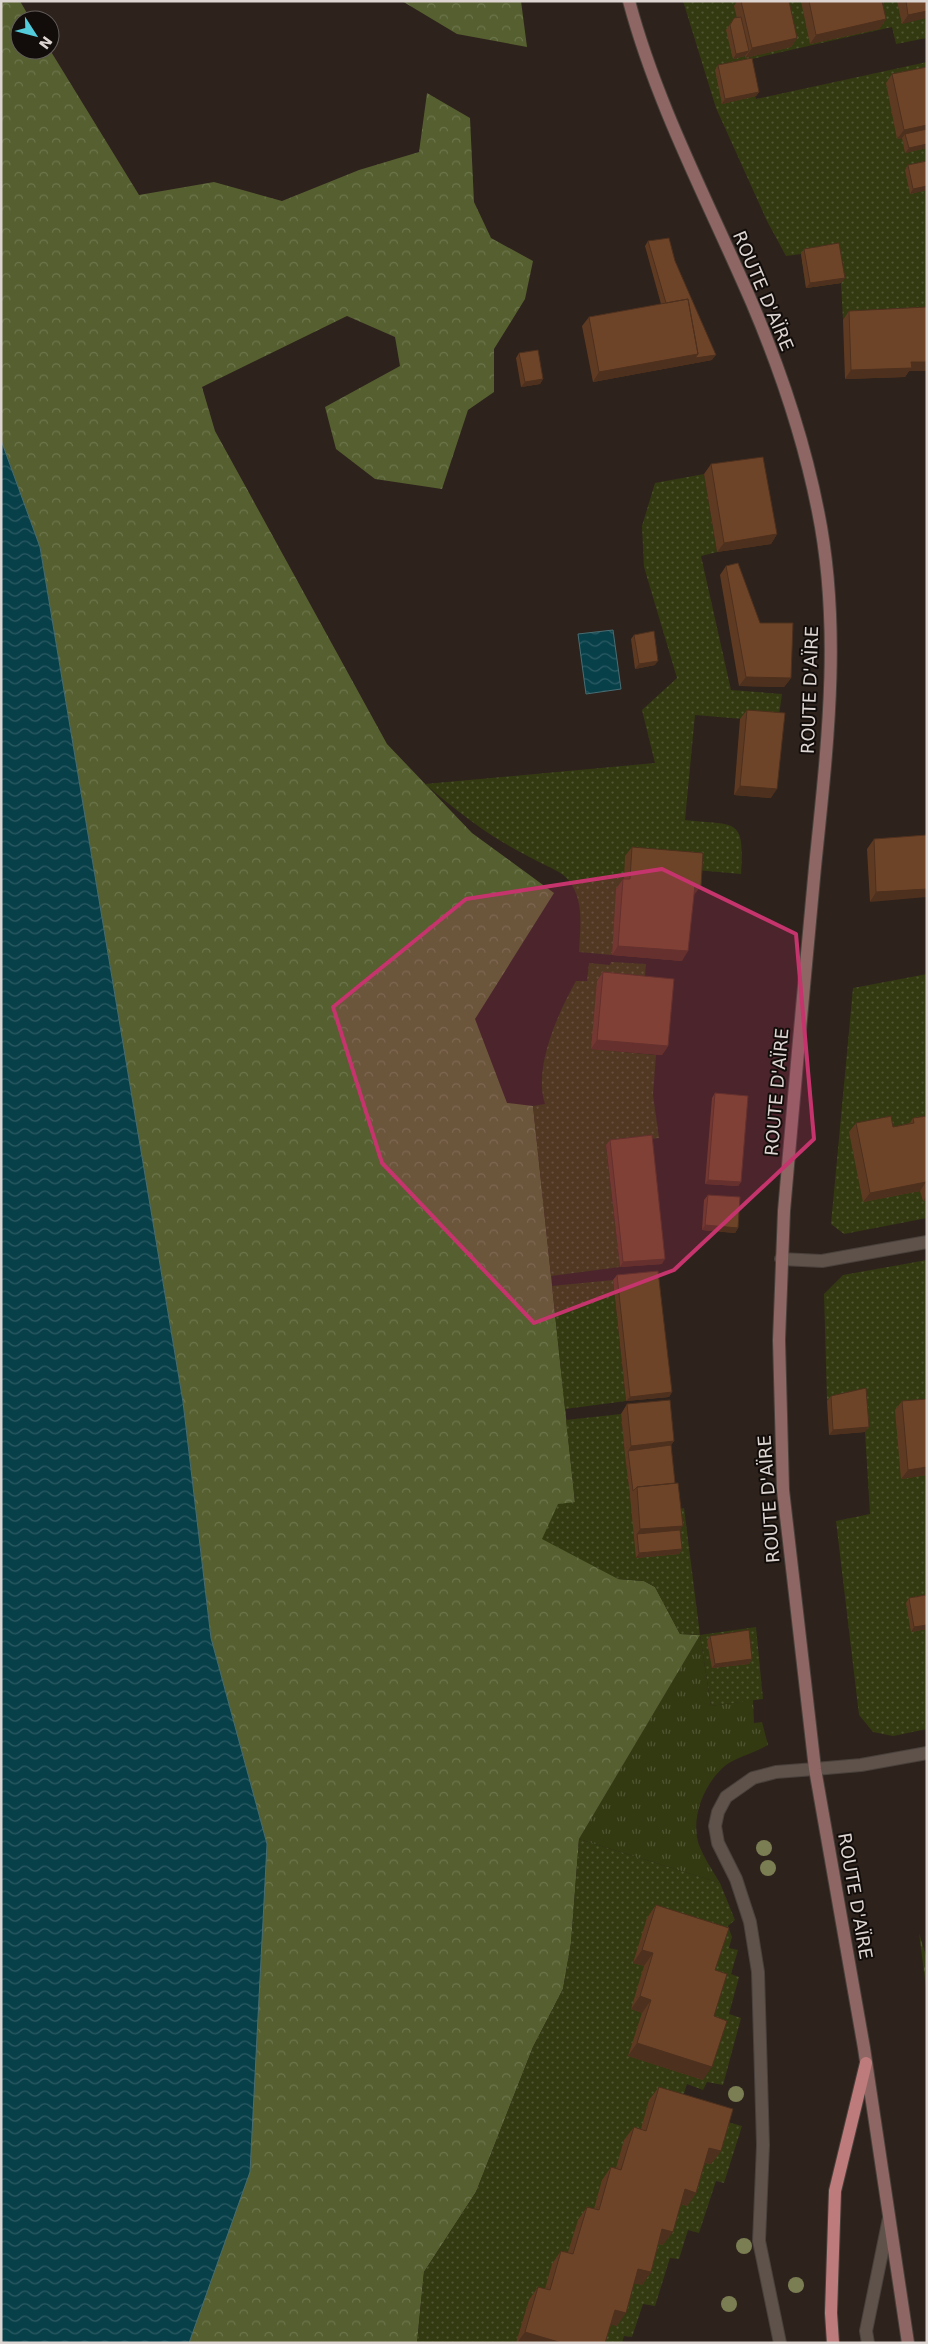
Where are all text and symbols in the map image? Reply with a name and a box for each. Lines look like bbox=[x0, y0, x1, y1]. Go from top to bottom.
north arrow bbox=[10, 10, 60, 60]
text: N bbox=[36, 33, 55, 52]
street label: ROUTE D'AÏRE bbox=[729, 228, 798, 354]
street label: ROUTE D'AÏRE bbox=[797, 626, 822, 754]
street label: ROUTE D'AÏRE bbox=[760, 1027, 793, 1157]
street label: ROUTE D'AÏRE bbox=[754, 1434, 783, 1564]
street label: ROUTE D'AÏRE bbox=[834, 1831, 877, 1961]

